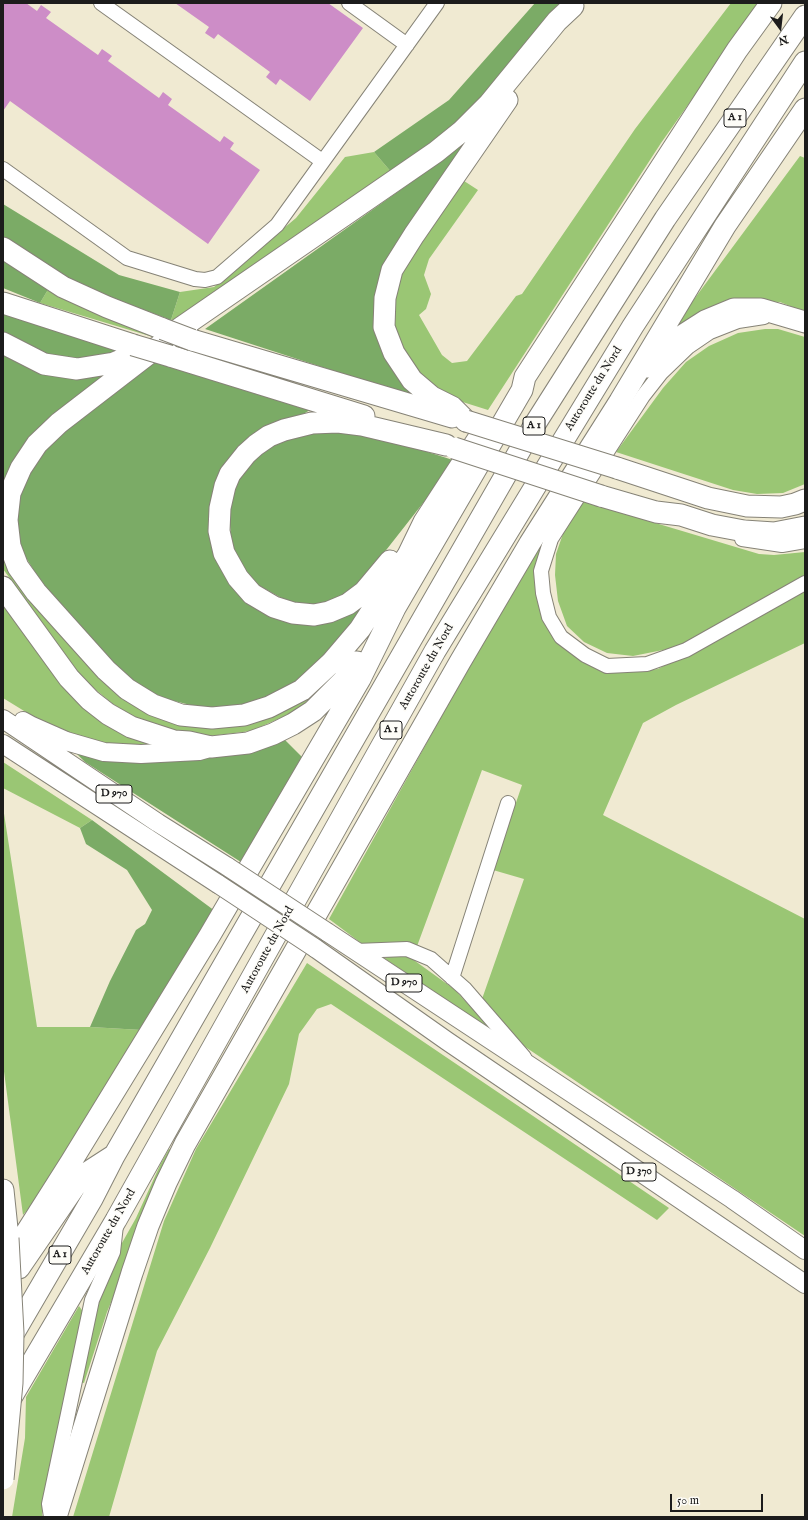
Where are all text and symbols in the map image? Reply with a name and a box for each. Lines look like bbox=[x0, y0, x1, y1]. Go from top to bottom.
north arrow bbox=[760, 8, 800, 48]
text: N bbox=[777, 32, 790, 48]
road number: A 1 bbox=[724, 109, 746, 127]
street label: Autoroute du Nord bbox=[562, 344, 626, 434]
road number: A 1 bbox=[523, 417, 545, 435]
street label: Autoroute du Nord bbox=[397, 622, 457, 712]
road number: A 1 bbox=[380, 721, 402, 739]
road number: D 970 bbox=[96, 785, 132, 803]
street label: Autoroute du Nord bbox=[238, 904, 298, 996]
road number: D 970 bbox=[386, 974, 422, 992]
road number: D 370 bbox=[622, 1163, 656, 1181]
street label: Autoroute du Nord bbox=[79, 1187, 139, 1277]
road number: A 1 bbox=[49, 1246, 71, 1264]
scale bar bbox=[672, 1486, 765, 1512]
text: 50 m bbox=[677, 1493, 699, 1508]

